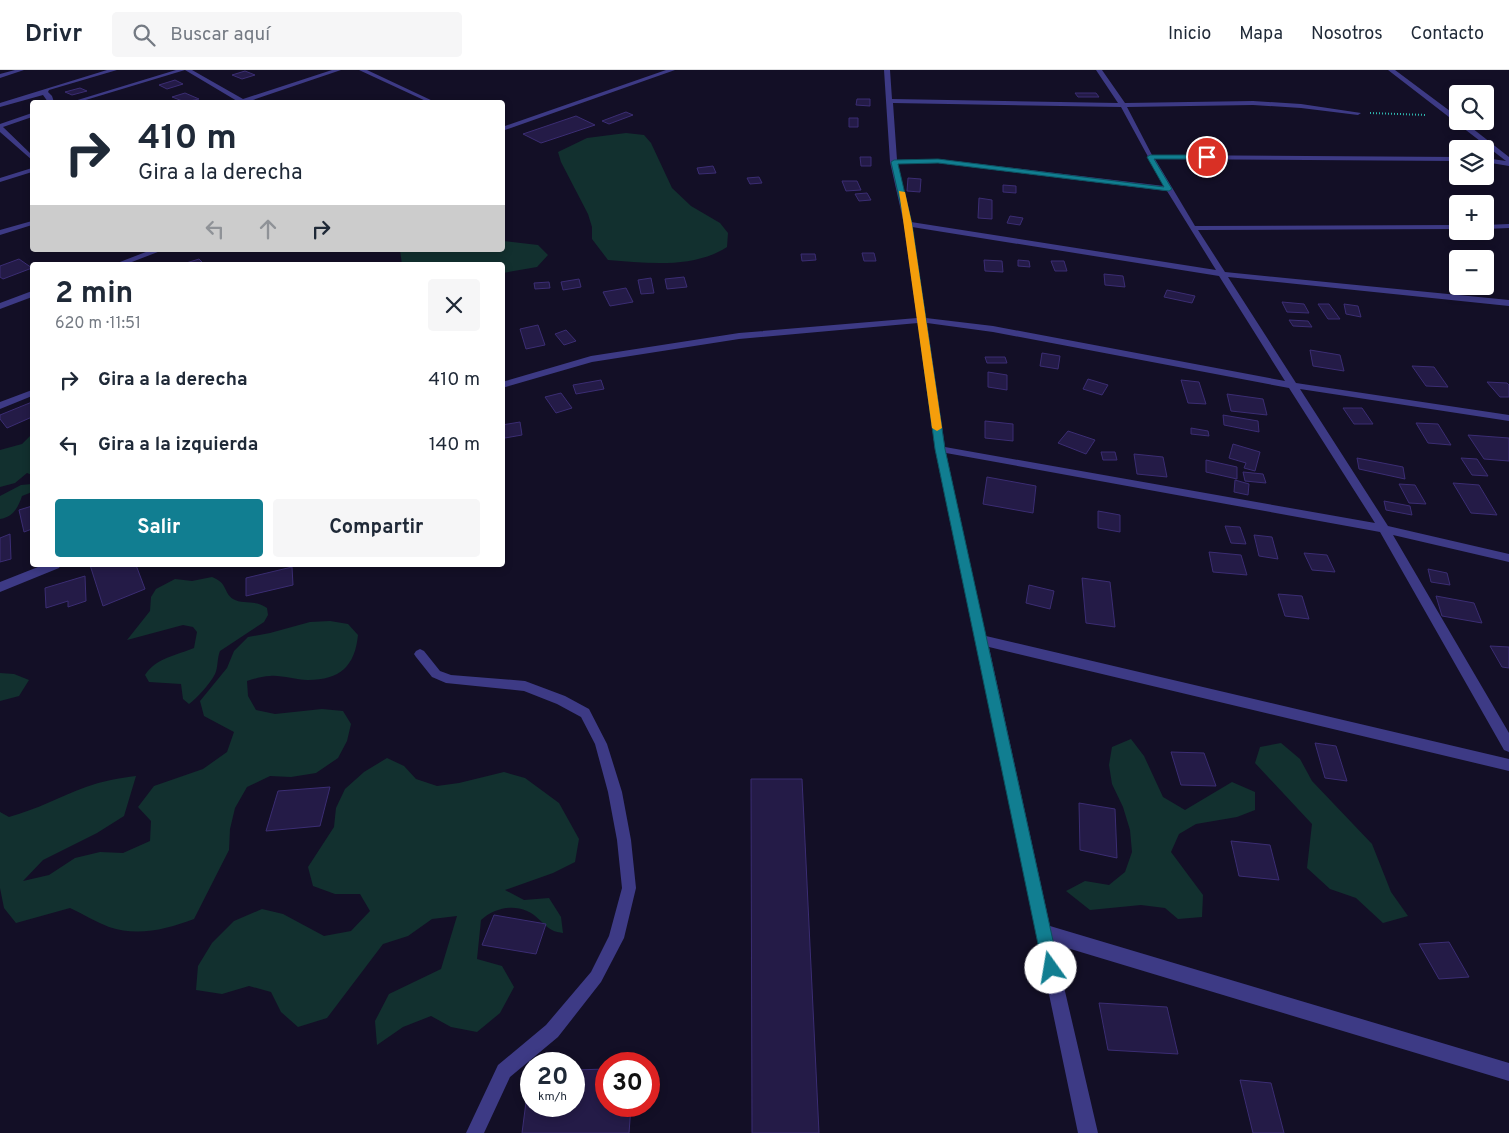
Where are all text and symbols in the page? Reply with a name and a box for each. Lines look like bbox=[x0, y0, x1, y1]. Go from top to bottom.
search box bbox=[112, 12, 462, 57]
text: Drivr bbox=[25, 20, 82, 50]
icon: search bbox=[130, 21, 158, 49]
text: Buscar aquí bbox=[170, 23, 270, 47]
text: Inicio bbox=[1168, 23, 1211, 46]
text: Mapa bbox=[1239, 23, 1283, 46]
text: Nosotros bbox=[1311, 23, 1383, 46]
text: Contacto bbox=[1411, 23, 1484, 46]
map controls bbox=[1449, 85, 1494, 295]
button: search bbox=[1449, 85, 1494, 130]
text: 410 m bbox=[138, 117, 237, 161]
icon: right bbox=[55, 120, 120, 185]
pin bbox=[1186, 136, 1228, 178]
button: layers bbox=[1449, 140, 1494, 185]
icon: arrive bbox=[1193, 143, 1221, 171]
text: Gira a la derecha bbox=[138, 160, 303, 187]
button: + bbox=[1449, 195, 1494, 240]
icon: left bbox=[201, 215, 229, 243]
icon: ahead bbox=[254, 215, 282, 243]
icon: right bbox=[307, 215, 335, 243]
button: − bbox=[1449, 250, 1494, 295]
text: 2 min bbox=[55, 276, 133, 313]
button: close bbox=[428, 279, 480, 331]
text: 620 m · 11:51 bbox=[55, 314, 141, 334]
icon: right bbox=[55, 366, 83, 394]
text: Gira a la derecha bbox=[98, 368, 248, 392]
text: 410 m bbox=[428, 368, 480, 392]
icon: left bbox=[55, 431, 83, 459]
text: Gira a la izquierda bbox=[98, 433, 258, 457]
text: 140 m bbox=[429, 433, 480, 457]
button: Salir bbox=[55, 499, 263, 557]
button: Compartir bbox=[273, 499, 480, 557]
position arrow bbox=[1024, 941, 1076, 993]
speed limit sign: 30 bbox=[595, 1052, 660, 1117]
text: 20 bbox=[537, 1062, 568, 1094]
text: km/h bbox=[538, 1089, 567, 1105]

